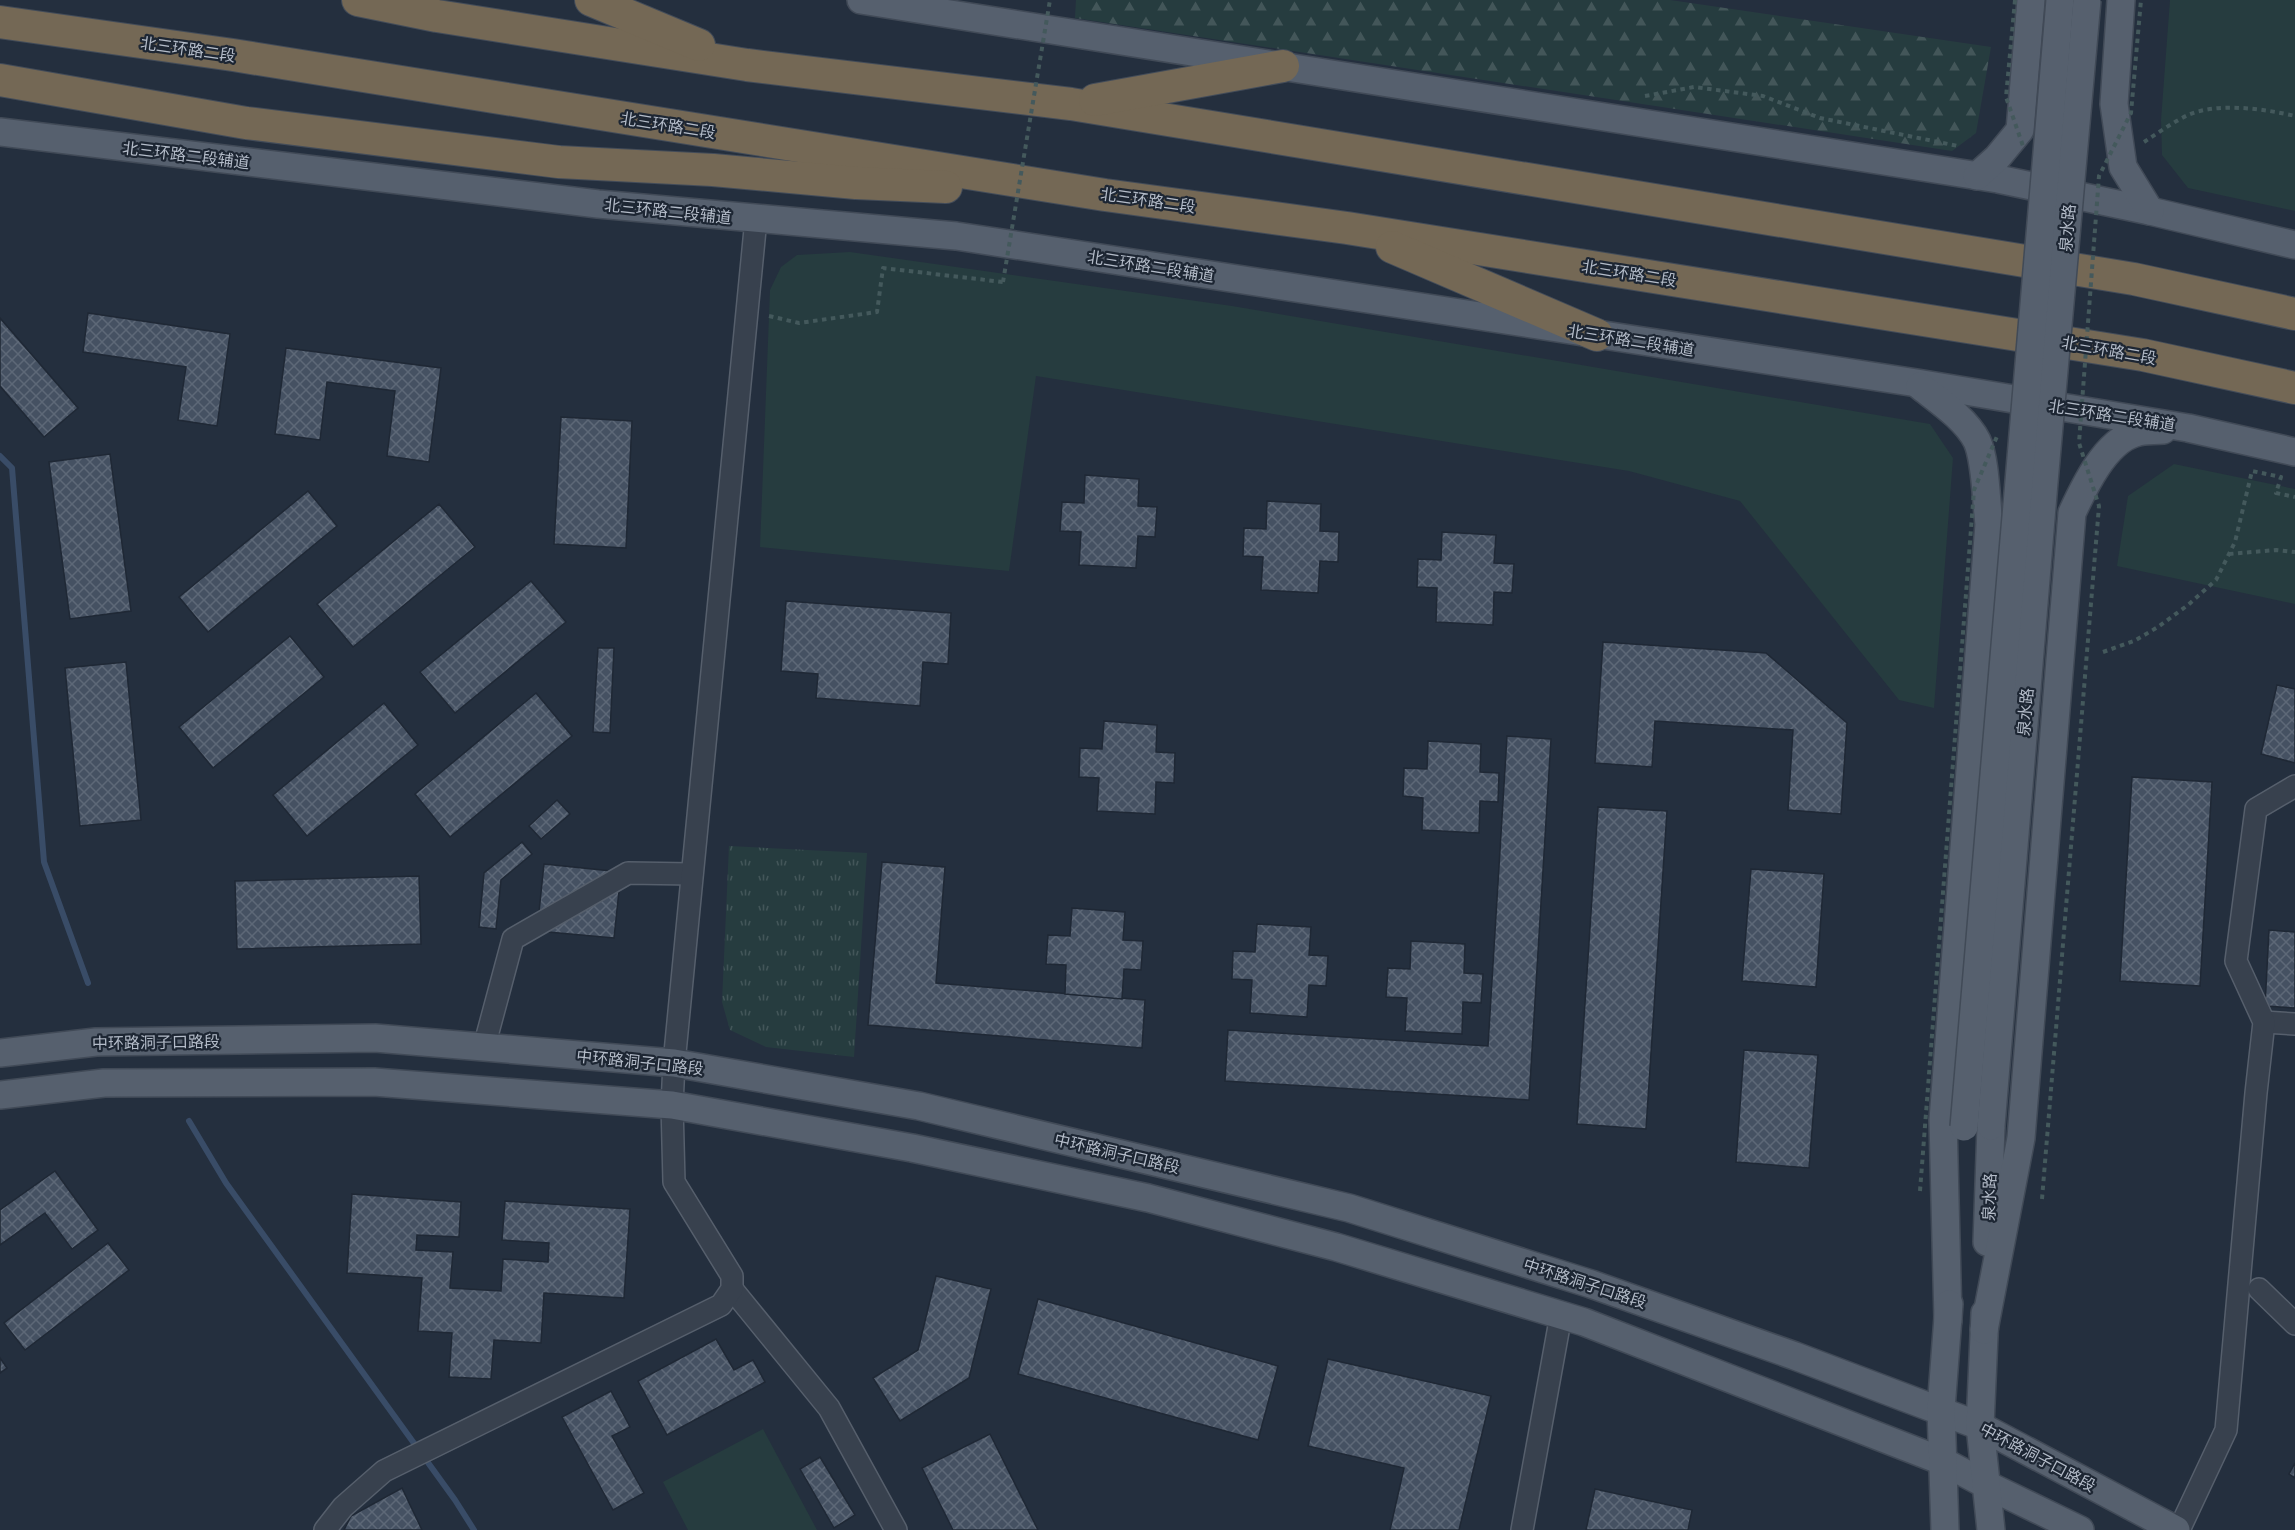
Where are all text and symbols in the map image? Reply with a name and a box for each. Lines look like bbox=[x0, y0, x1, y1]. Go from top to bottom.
street label: 北三环路二段 bbox=[139, 32, 237, 66]
street label: 北三环路二段 bbox=[619, 108, 717, 142]
street label: 北三环路二段辅道 bbox=[121, 137, 251, 173]
street label: 北三环路二段 bbox=[1099, 183, 1197, 217]
street label: 北三环路二段辅道 bbox=[603, 194, 733, 228]
street label: 泉水路 bbox=[2055, 203, 2079, 253]
street label: 北三环路二段辅道 bbox=[1086, 246, 1216, 286]
street label: 北三环路二段 bbox=[1580, 256, 1678, 290]
street label: 北三环路二段辅道 bbox=[1566, 320, 1696, 360]
street label: 北三环路二段 bbox=[2060, 332, 2158, 368]
street label: 北三环路二段辅道 bbox=[2047, 395, 2177, 435]
street label: 泉水路 bbox=[2013, 687, 2037, 737]
street label: 中环路洞子口路段 bbox=[92, 1031, 220, 1053]
street label: 中环路洞子口路段 bbox=[575, 1045, 705, 1079]
street label: 中环路洞子口路段 bbox=[1052, 1129, 1182, 1177]
street label: 泉水路 bbox=[1978, 1173, 2000, 1221]
street label: 中环路洞子口路段 bbox=[1521, 1254, 1649, 1312]
street label: 中环路洞子口路段 bbox=[1977, 1418, 2099, 1496]

